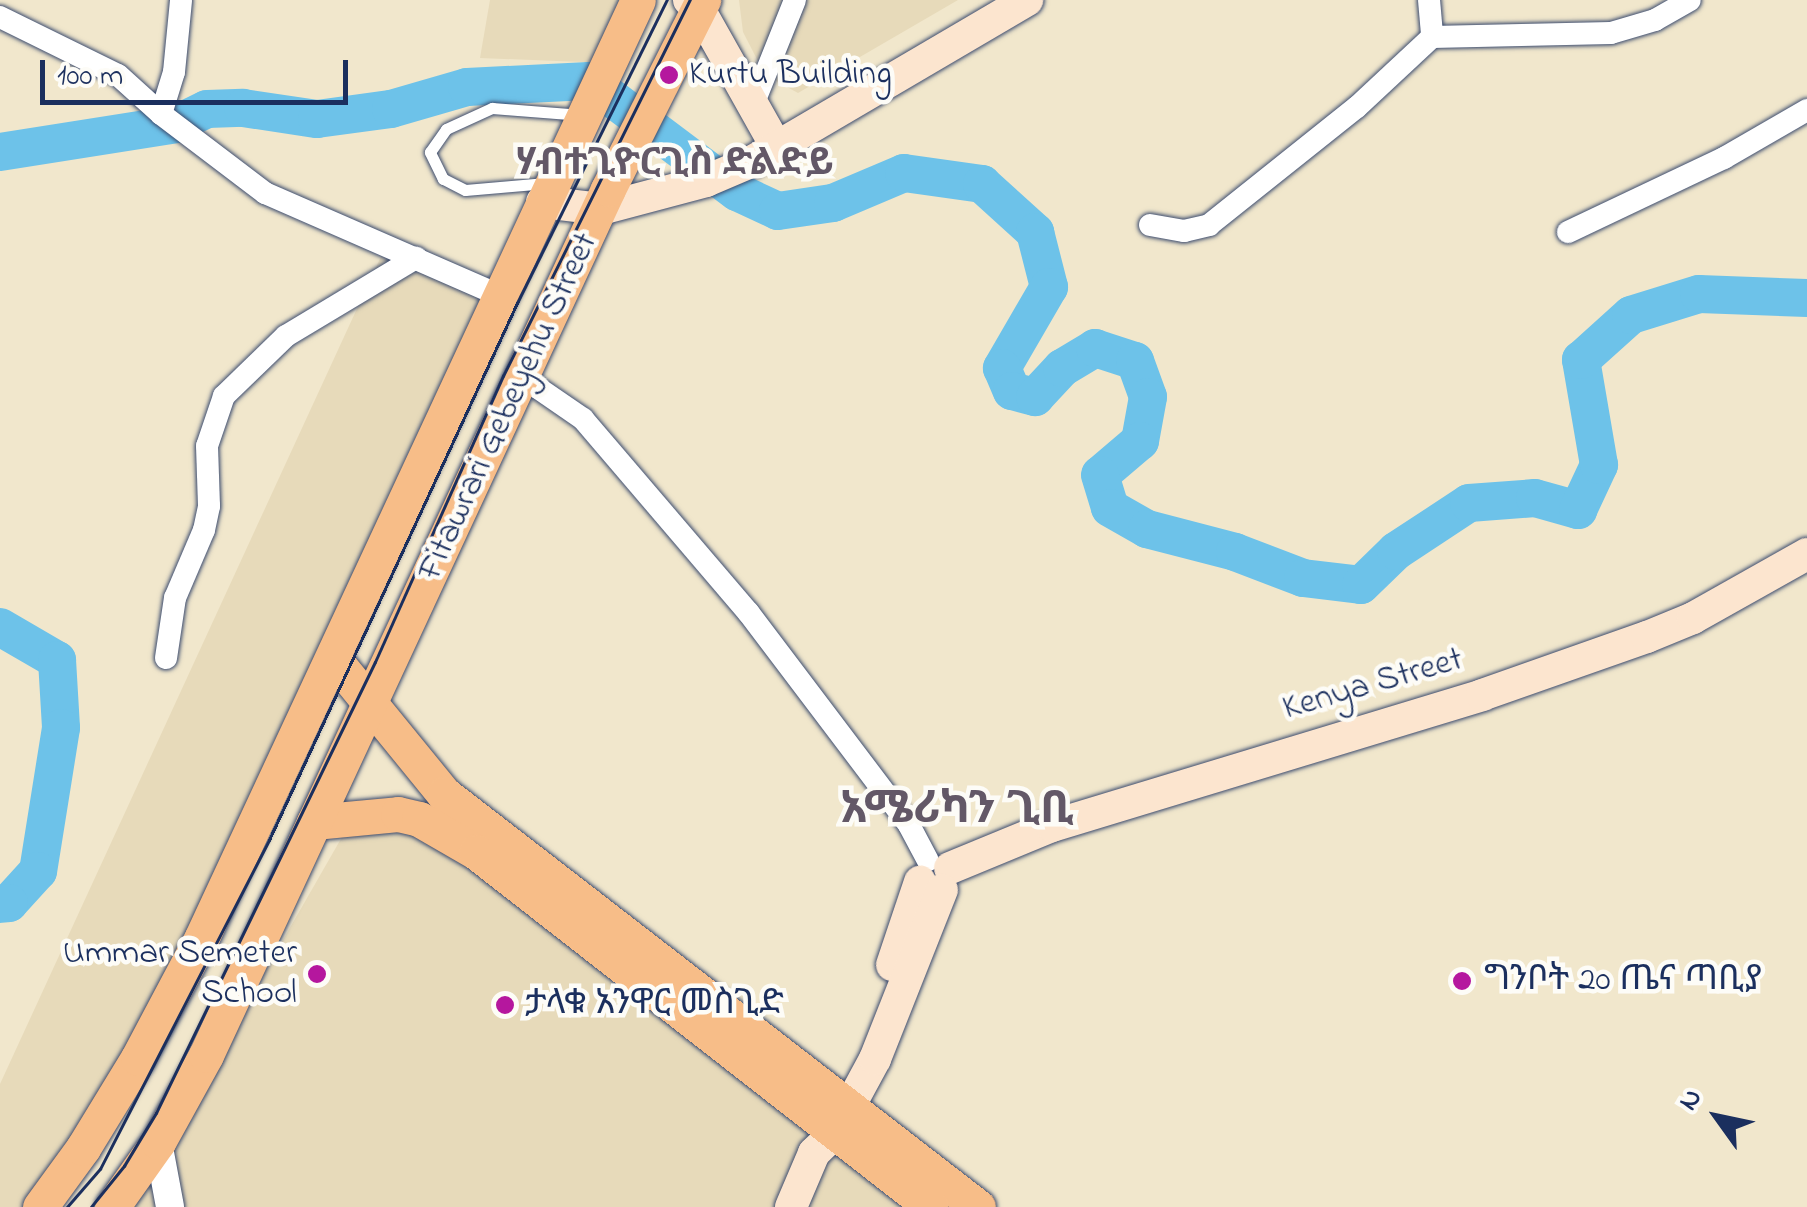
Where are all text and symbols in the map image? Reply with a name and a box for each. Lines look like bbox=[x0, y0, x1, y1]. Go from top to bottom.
scale bar bbox=[45, 40, 352, 102]
place label: Kurtu Building bbox=[689, 54, 892, 96]
text: 100 m bbox=[57, 55, 123, 99]
marker: Kurtu Building bbox=[658, 64, 680, 86]
district label: ሃብተጊዮርጊስ ድልድይ bbox=[516, 143, 834, 189]
street label: Fitawrari Gebeyehu Street bbox=[410, 227, 608, 587]
street label: Kenya Street bbox=[1278, 639, 1468, 731]
district label: አሜሪካን ጊቢ bbox=[840, 785, 1074, 839]
place label: Ummar Semeter School bbox=[63, 933, 297, 1015]
place label: ግንቦት 20 ጤና ጣቢያ bbox=[1484, 960, 1762, 1002]
marker: Ummar Semeter School bbox=[306, 963, 328, 985]
marker: ግንቦት 20 ጤና ጣቢያ bbox=[1449, 968, 1475, 994]
place label: ታላቁ አንዋር መስጊድ bbox=[525, 984, 784, 1026]
marker: ታላቁ አንዋር መስጊድ bbox=[494, 994, 516, 1016]
north arrow bbox=[1667, 1067, 1767, 1167]
text: N bbox=[1669, 1081, 1714, 1119]

